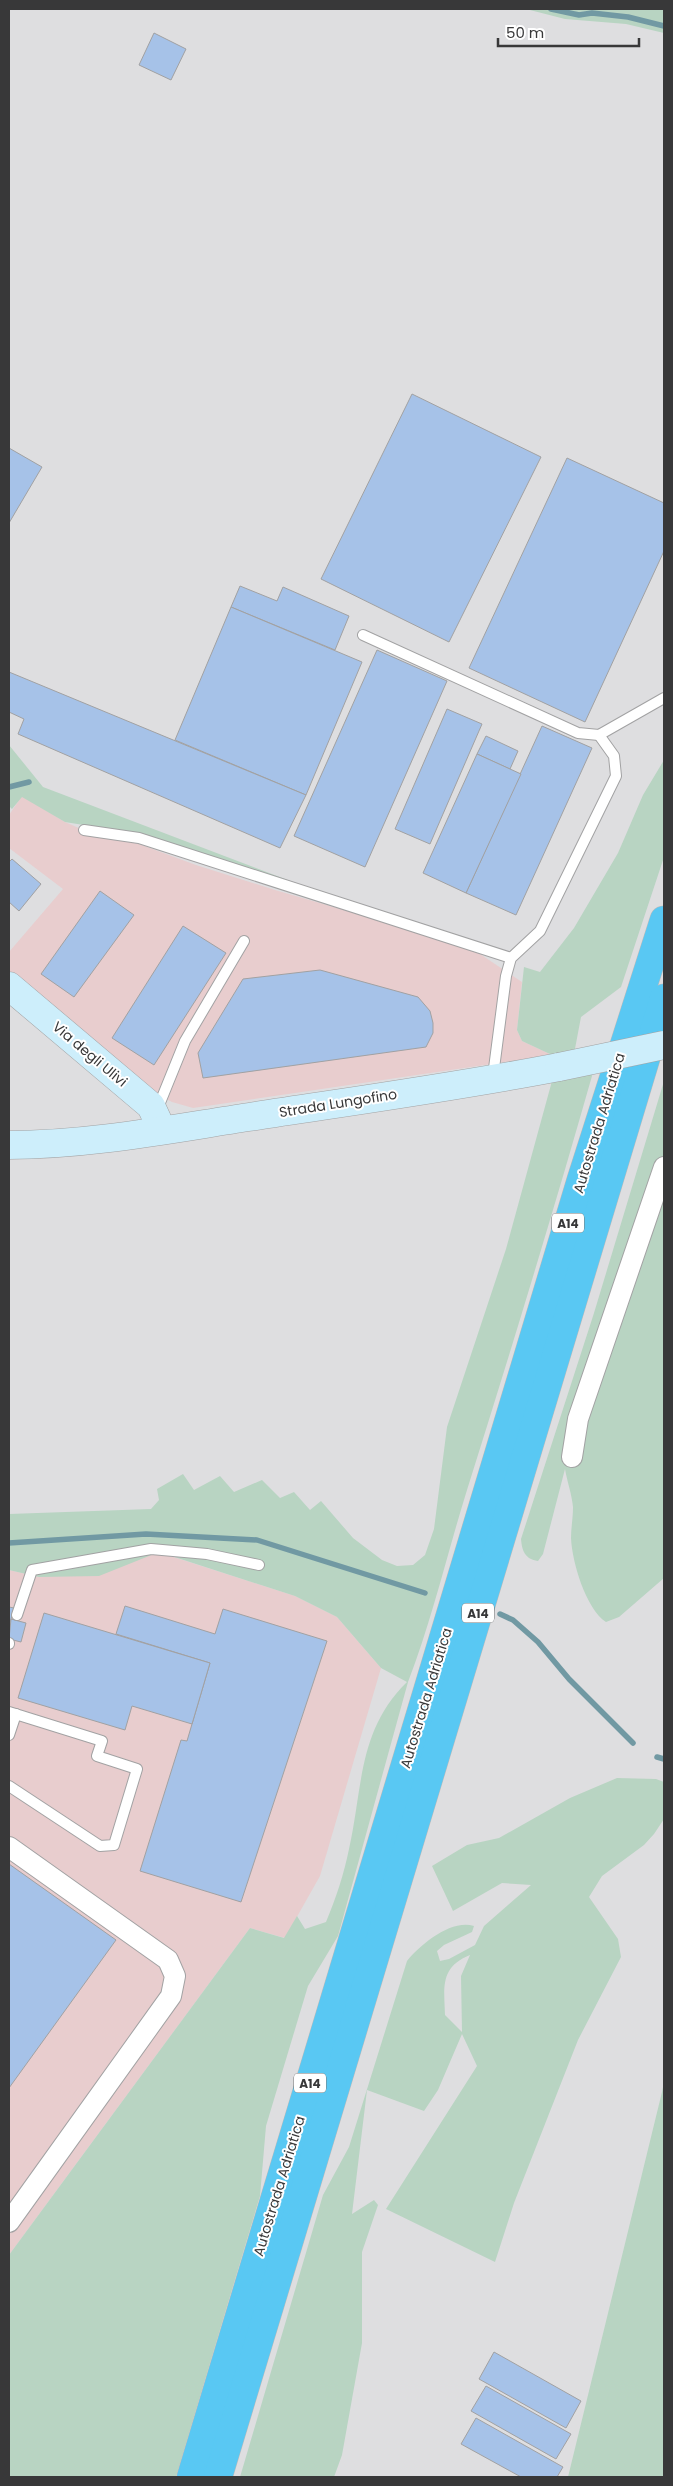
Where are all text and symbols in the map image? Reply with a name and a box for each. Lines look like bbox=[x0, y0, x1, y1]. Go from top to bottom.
scale bar bbox=[498, 15, 639, 47]
text: 50 m bbox=[506, 22, 544, 43]
street label: Via degli Ulivi bbox=[48, 1017, 132, 1091]
street label: Autostrada Adriatica bbox=[568, 1050, 630, 1196]
street label: Strada Lungofino bbox=[278, 1084, 398, 1122]
road number: A14 bbox=[552, 1214, 584, 1232]
road number: A14 bbox=[462, 1604, 494, 1622]
street label: Autostrada Adriatica bbox=[395, 1625, 457, 1771]
road number: A14 bbox=[294, 2074, 326, 2092]
street label: Autostrada Adriatica bbox=[248, 2113, 310, 2259]

